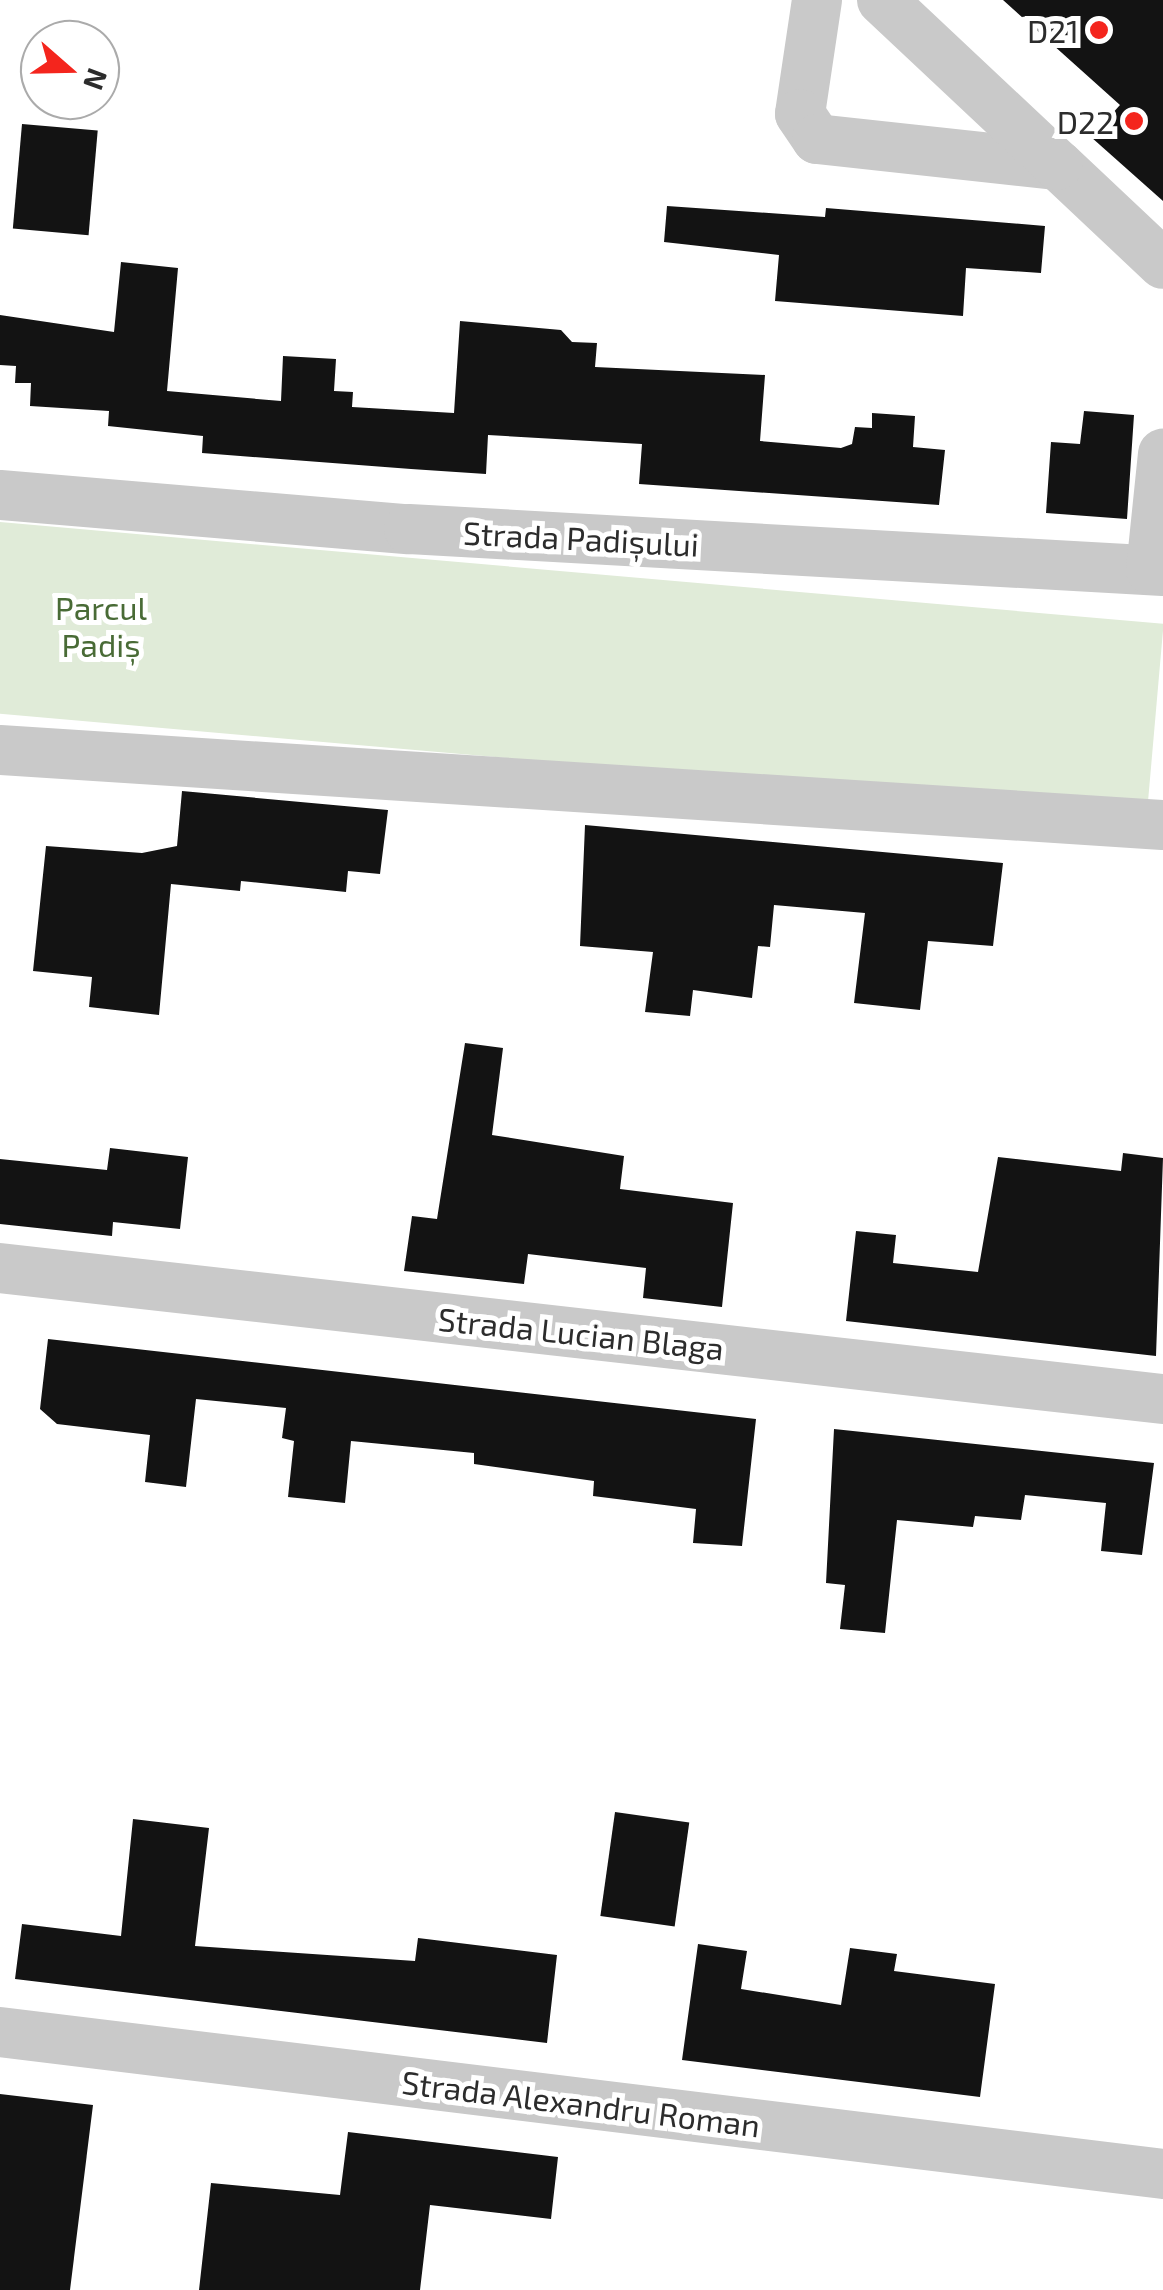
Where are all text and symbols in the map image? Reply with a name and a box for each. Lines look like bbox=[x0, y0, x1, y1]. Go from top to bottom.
place label: D21 bbox=[1027, 11, 1079, 49]
marker: D21 bbox=[1088, 19, 1110, 41]
north arrow bbox=[20, 20, 120, 120]
text: N bbox=[77, 64, 116, 95]
place label: D22 bbox=[1057, 102, 1114, 140]
marker: D22 bbox=[1123, 110, 1145, 132]
street label: Strada Padișului bbox=[462, 513, 700, 563]
park label: Parcul Padiș bbox=[55, 589, 147, 664]
street label: Strada Lucian Blaga bbox=[436, 1299, 726, 1367]
street label: Strada Alexandru Roman bbox=[399, 2062, 763, 2144]

